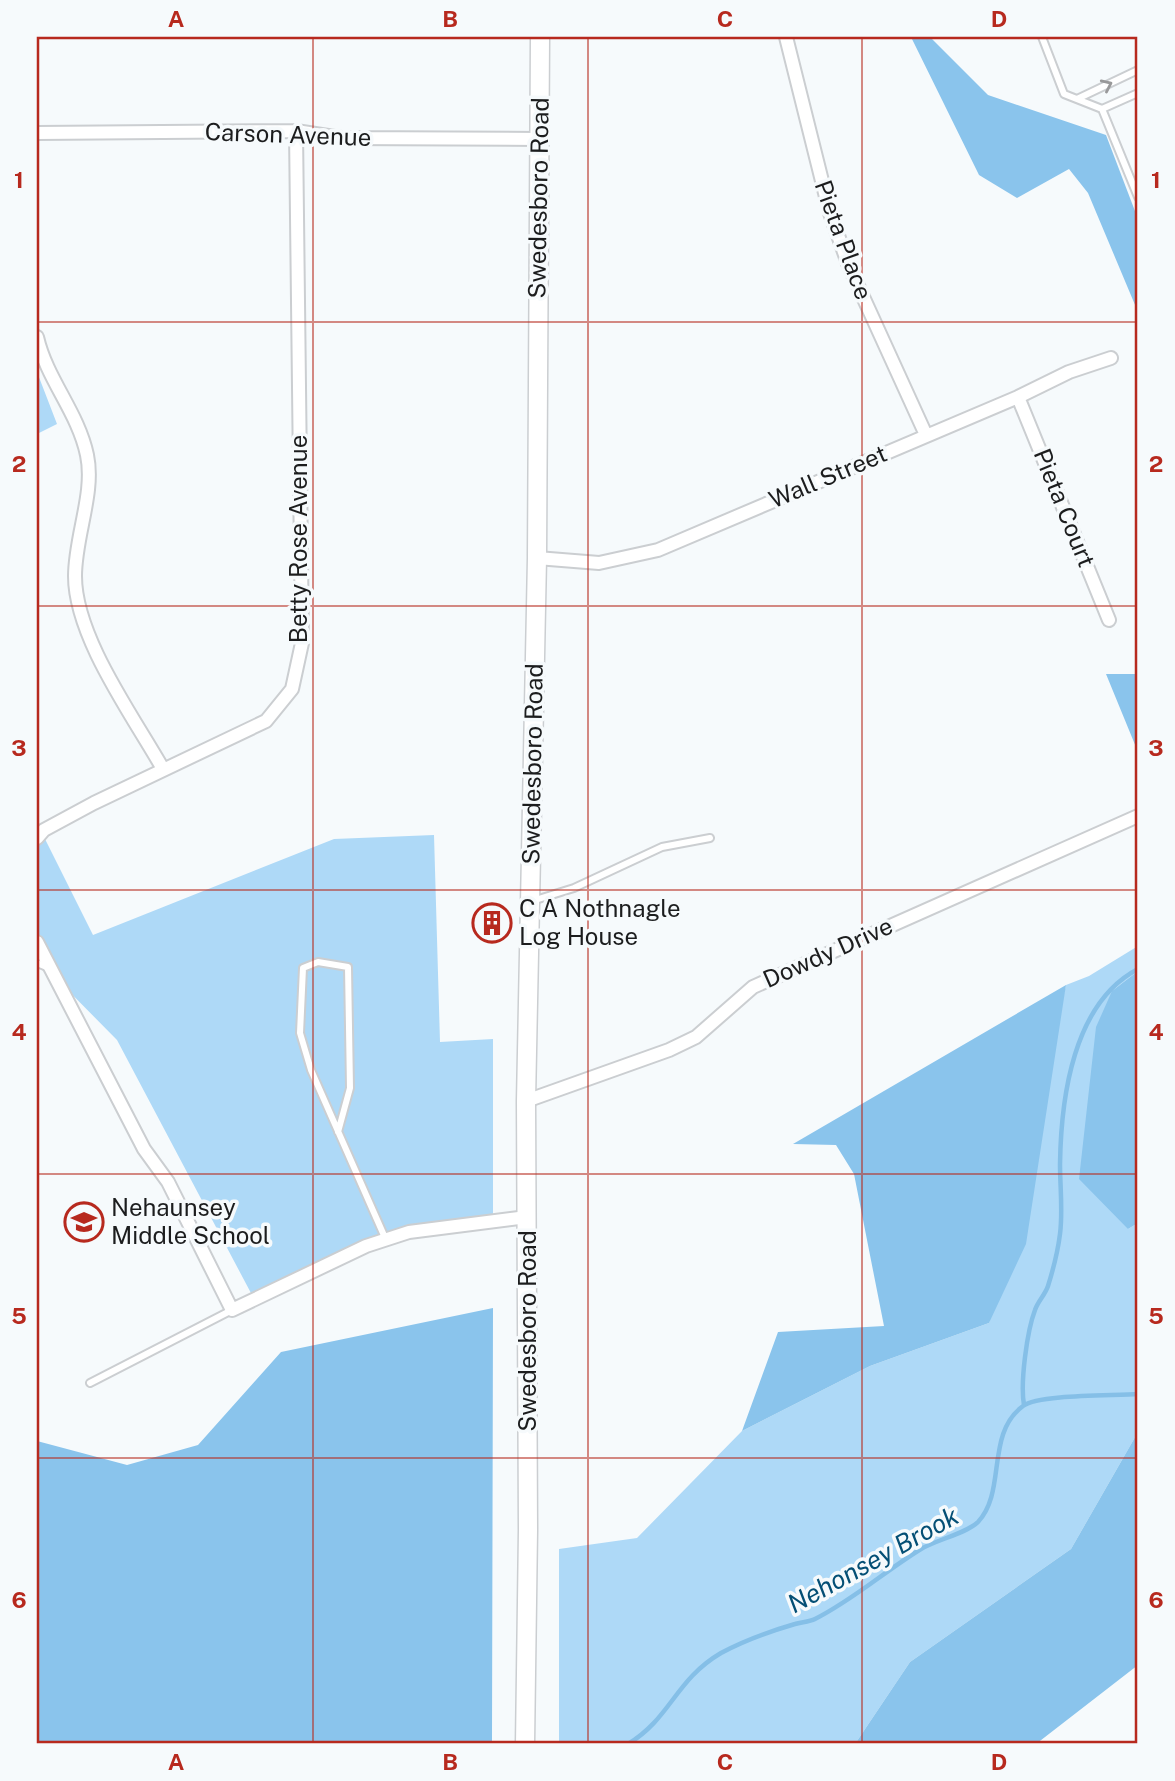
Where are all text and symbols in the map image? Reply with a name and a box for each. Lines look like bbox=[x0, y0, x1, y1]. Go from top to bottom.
text: A bbox=[168, 5, 185, 32]
text: B bbox=[442, 5, 458, 32]
text: C bbox=[717, 5, 733, 32]
text: D bbox=[991, 5, 1007, 32]
one-way arrow bbox=[1100, 79, 1113, 93]
street label: Swedesboro Road bbox=[522, 97, 554, 299]
street label: Carson Avenue bbox=[204, 117, 372, 151]
text: 1 bbox=[14, 166, 24, 193]
text: 1 bbox=[1151, 166, 1161, 193]
street label: Pieta Place bbox=[809, 176, 878, 303]
street label: Betty Rose Avenue bbox=[284, 435, 312, 643]
street label: Wall Street bbox=[764, 439, 891, 513]
street label: Pieta Court bbox=[1029, 444, 1101, 571]
text: 2 bbox=[12, 450, 26, 477]
text: 2 bbox=[1149, 450, 1163, 477]
street label: Swedesboro Road bbox=[516, 663, 548, 865]
text: 3 bbox=[11, 734, 27, 761]
text: 3 bbox=[1148, 734, 1164, 761]
place label: C A Nothnagle Log House bbox=[519, 894, 681, 950]
building icon: C A Nothnagle Log House bbox=[471, 902, 513, 944]
street label: Dowdy Drive bbox=[758, 911, 897, 993]
text: 4 bbox=[11, 1018, 27, 1045]
text: 4 bbox=[1148, 1018, 1164, 1045]
place label: Nehaunsey Middle School bbox=[111, 1193, 270, 1249]
school or university icon: Nehaunsey Middle School bbox=[63, 1201, 105, 1243]
street label: Swedesboro Road bbox=[513, 1230, 541, 1432]
text: 5 bbox=[11, 1302, 27, 1329]
text: 5 bbox=[1148, 1302, 1164, 1329]
water label: Nehonsey Brook bbox=[782, 1500, 964, 1619]
text: 6 bbox=[11, 1586, 27, 1613]
text: 6 bbox=[1148, 1586, 1164, 1613]
text: A bbox=[168, 1748, 185, 1775]
text: B bbox=[442, 1748, 458, 1775]
text: C bbox=[717, 1748, 733, 1775]
text: D bbox=[991, 1748, 1007, 1775]

